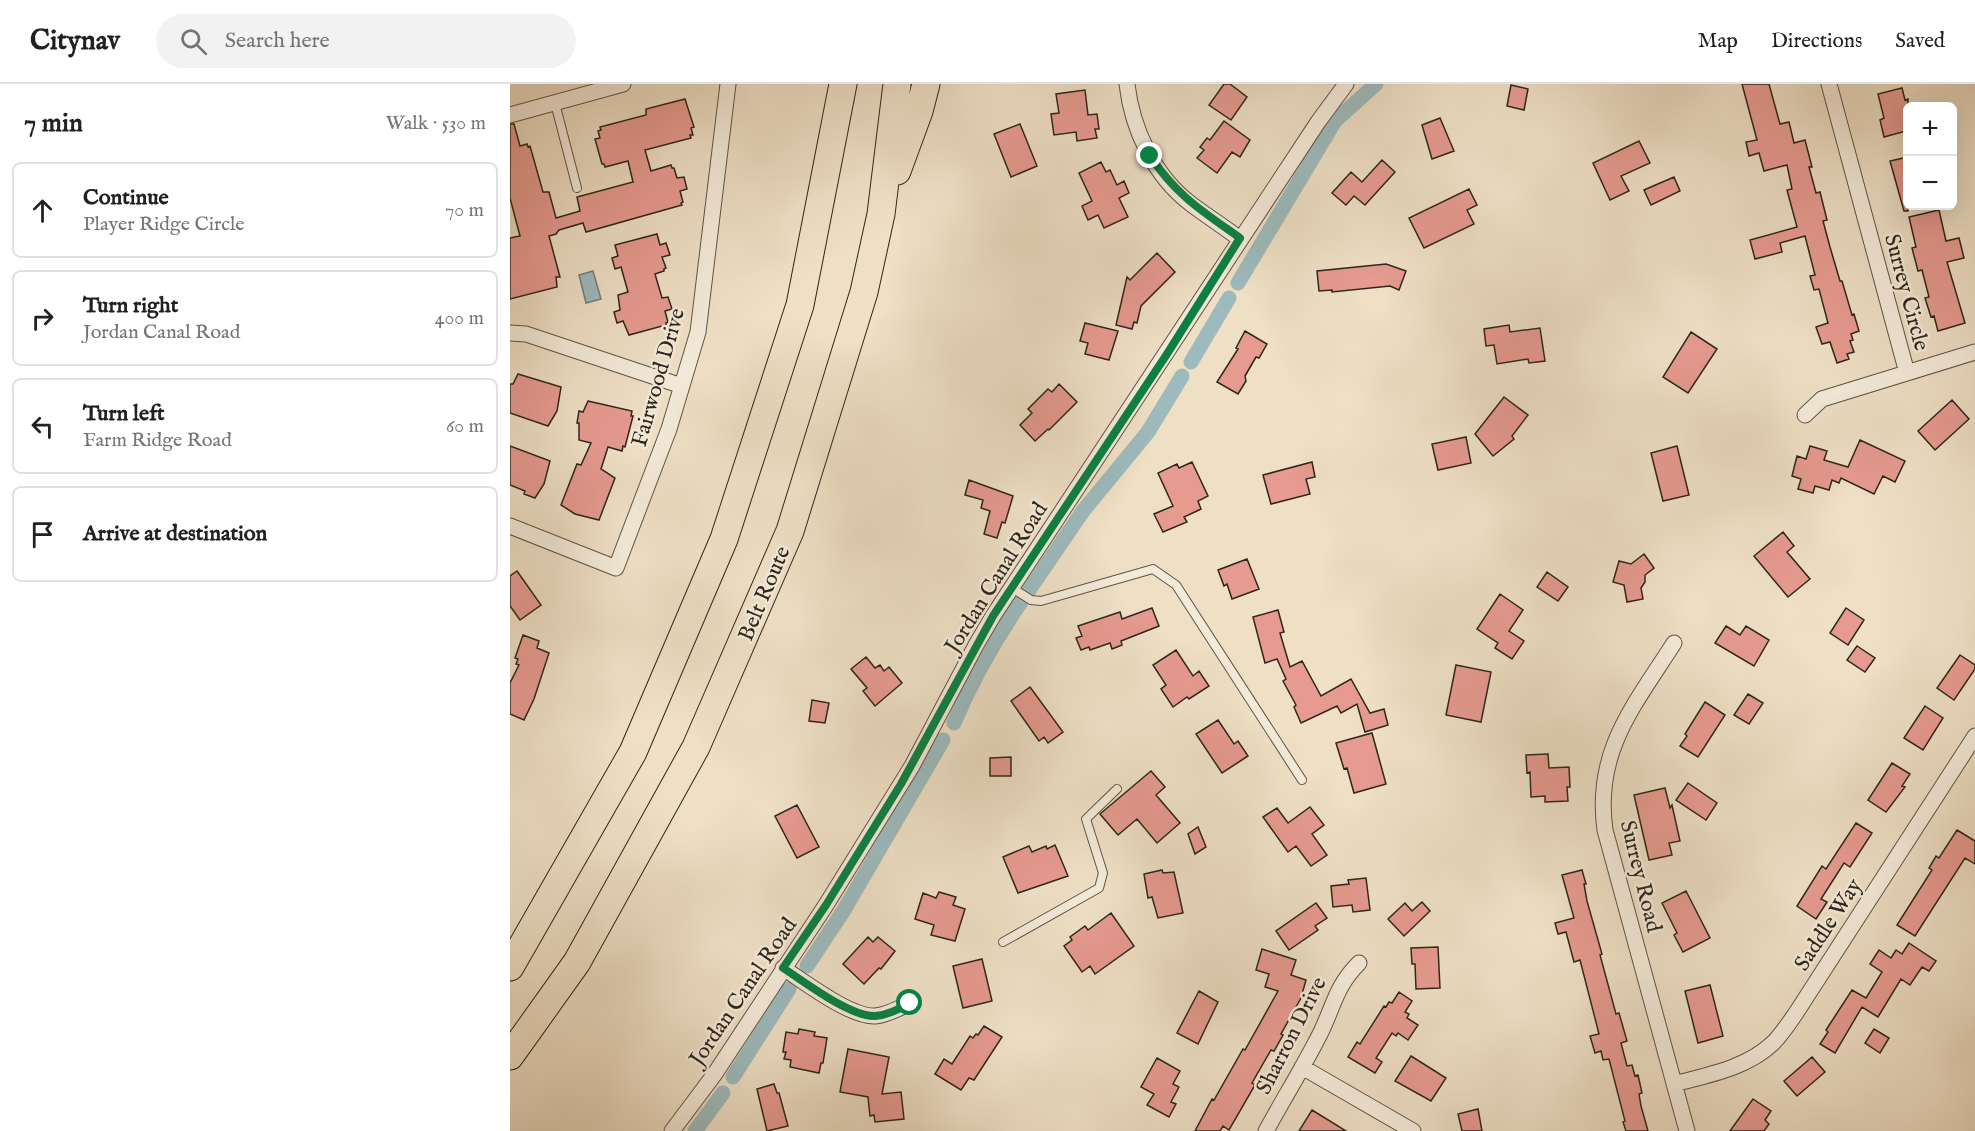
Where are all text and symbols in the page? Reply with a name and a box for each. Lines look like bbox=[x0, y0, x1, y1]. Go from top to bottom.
search box bbox=[156, 14, 576, 68]
text: Citynav bbox=[30, 24, 120, 59]
icon: search bbox=[177, 25, 210, 58]
text: Search here bbox=[225, 27, 330, 55]
text: Map bbox=[1698, 28, 1738, 55]
text: Directions bbox=[1771, 28, 1862, 55]
text: Saved bbox=[1895, 28, 1945, 55]
map controls bbox=[1903, 102, 1957, 210]
button: + bbox=[1903, 102, 1957, 156]
text: 7 min bbox=[24, 107, 83, 140]
text: Walk · 530 m bbox=[386, 111, 486, 136]
route end bbox=[1136, 142, 1162, 168]
button: − bbox=[1903, 156, 1957, 210]
text: Continue bbox=[83, 184, 169, 212]
icon: ahead bbox=[26, 194, 59, 227]
text: 70 m bbox=[445, 198, 484, 223]
text: Player Ridge Circle bbox=[83, 212, 244, 237]
street label: Surrey Circle bbox=[1877, 231, 1935, 354]
text: Turn right bbox=[83, 292, 178, 320]
icon: right bbox=[26, 302, 59, 335]
street label: Fairwood Drive bbox=[626, 305, 692, 450]
text: 400 m bbox=[435, 306, 484, 331]
text: Jordan Canal Road bbox=[83, 320, 240, 345]
text: Turn left bbox=[83, 400, 165, 428]
icon: left bbox=[26, 410, 59, 443]
text: 60 m bbox=[446, 414, 484, 439]
text: Farm Ridge Road bbox=[83, 428, 232, 453]
street label: Jordan Canal Road bbox=[937, 497, 1055, 661]
icon: arrive bbox=[26, 518, 59, 551]
text: Arrive at destination bbox=[83, 520, 267, 548]
street label: Belt Route bbox=[732, 542, 797, 646]
street label: Surrey Road bbox=[1613, 818, 1668, 936]
street label: Saddle Way bbox=[1788, 873, 1869, 977]
street label: Jordan Canal Road bbox=[682, 912, 804, 1074]
street label: Sharron Drive bbox=[1250, 972, 1333, 1099]
route start bbox=[896, 989, 922, 1015]

